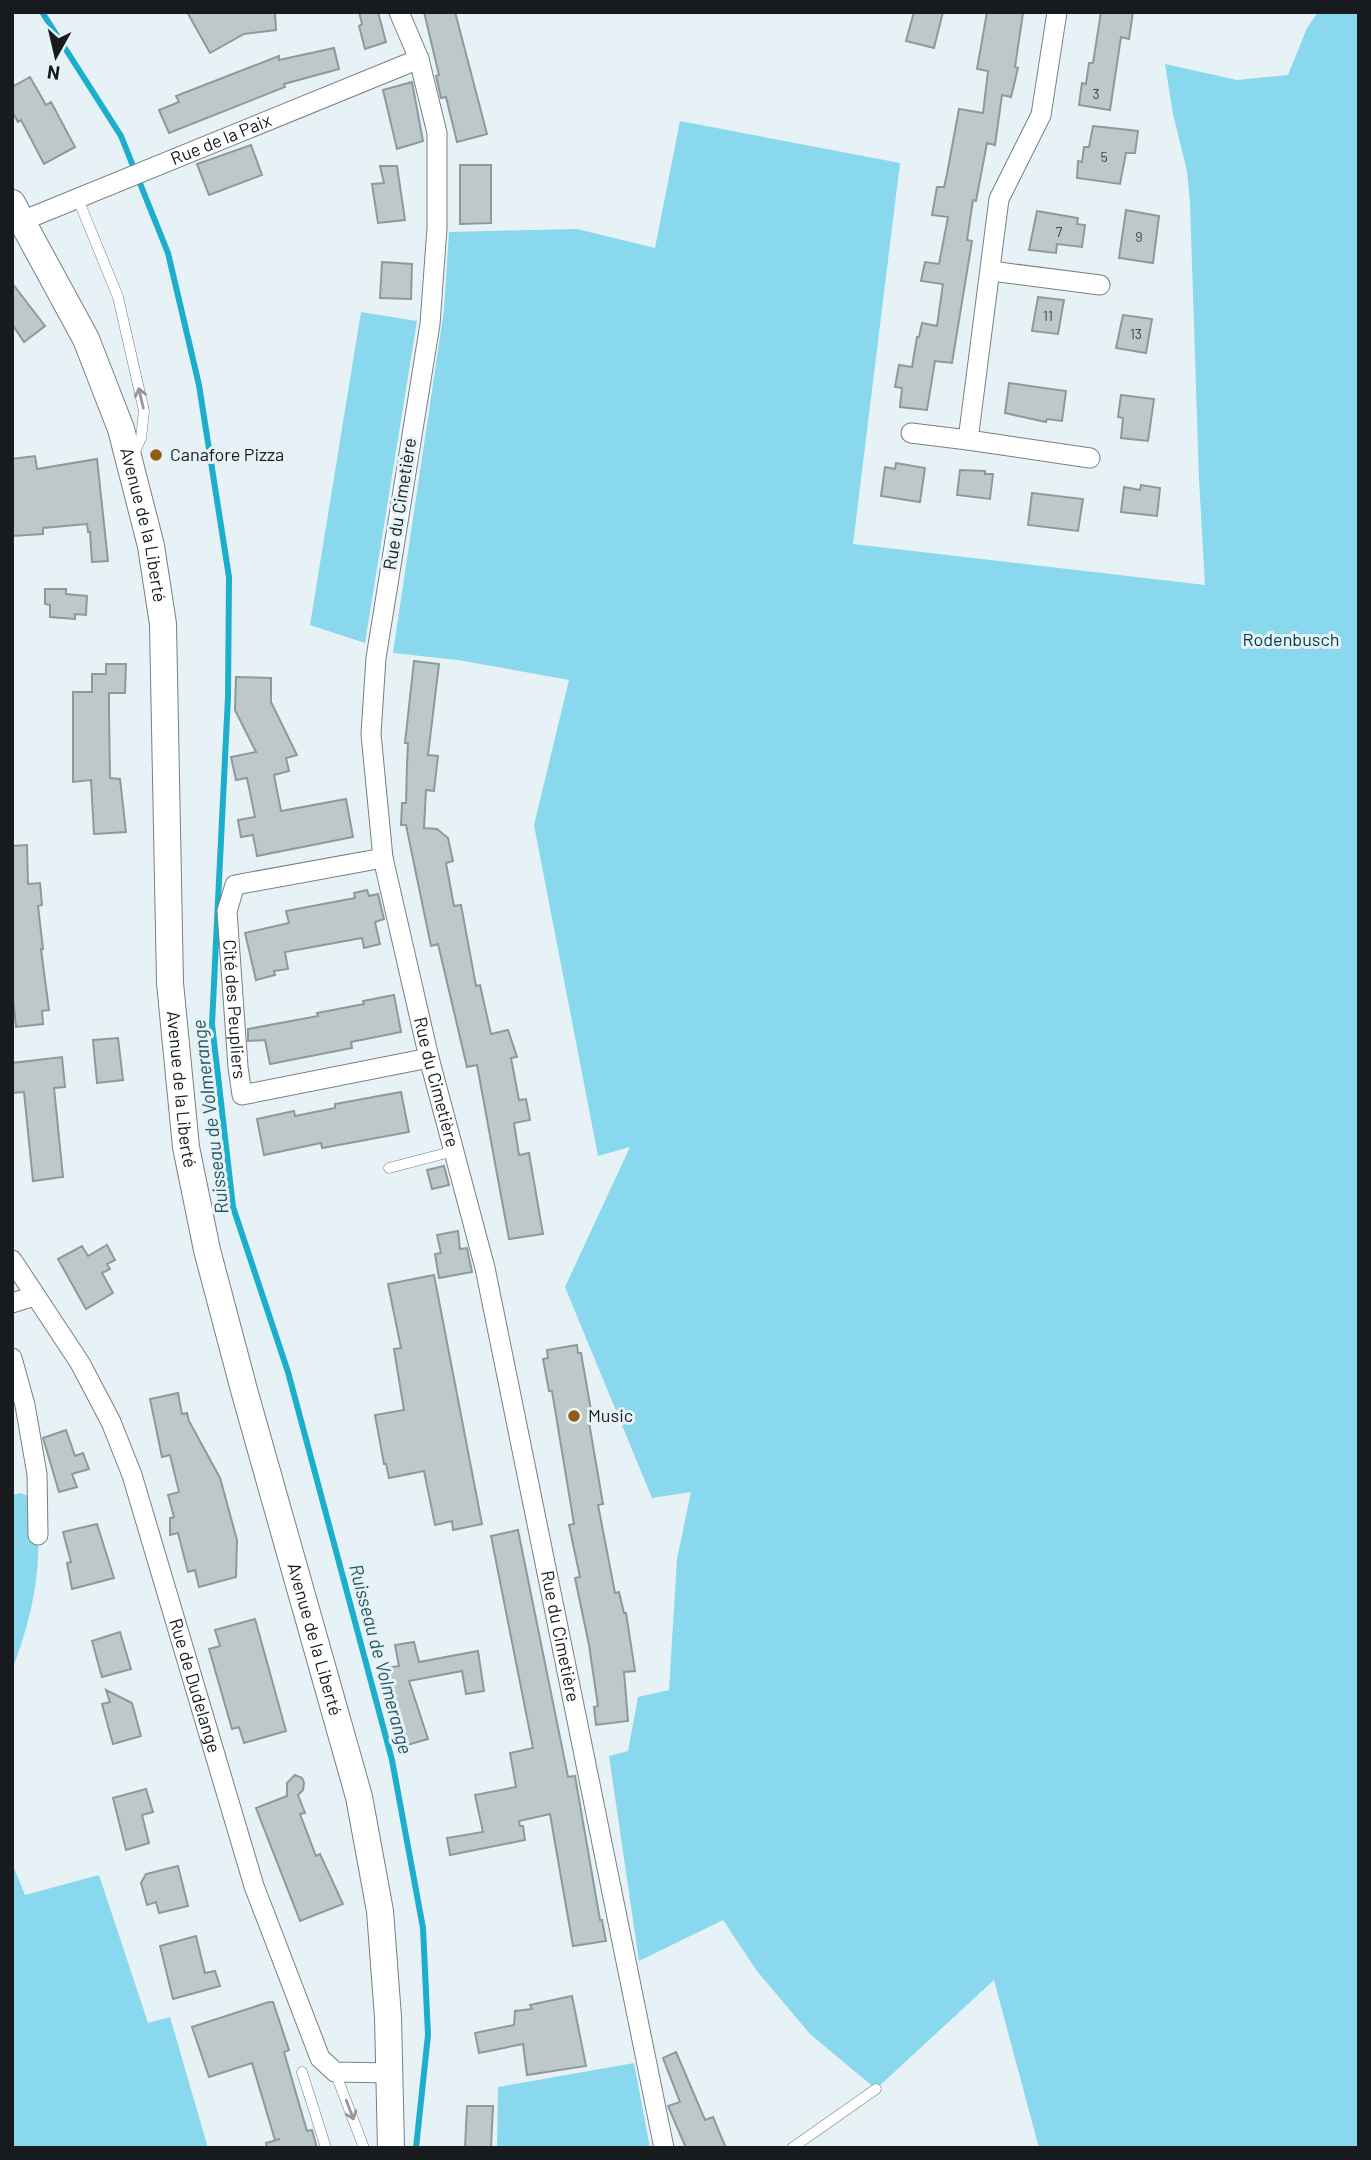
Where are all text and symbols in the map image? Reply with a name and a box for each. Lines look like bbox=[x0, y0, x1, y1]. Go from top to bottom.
north arrow bbox=[21, 21, 91, 91]
text: N bbox=[46, 61, 61, 86]
house number: 3 bbox=[1092, 85, 1100, 102]
street label: Rue de la Paix bbox=[167, 108, 275, 169]
house number: 5 bbox=[1100, 148, 1108, 165]
house number: 7 bbox=[1056, 223, 1063, 240]
house number: 9 bbox=[1135, 228, 1143, 245]
house number: 11 bbox=[1043, 307, 1053, 324]
house number: 13 bbox=[1130, 325, 1142, 342]
one-way arrow bbox=[134, 387, 147, 410]
street label: Rue du Cimetière bbox=[378, 436, 420, 571]
place label: Canafore Pizza bbox=[170, 443, 284, 465]
street label: Avenue de la Liberté bbox=[116, 445, 171, 604]
marker: Canafore Pizza bbox=[148, 447, 164, 463]
park label: Rodenbusch bbox=[1242, 628, 1340, 650]
street label: Cité des Peupliers bbox=[219, 939, 252, 1080]
street label: Avenue de la Liberté bbox=[163, 1010, 202, 1169]
street label: Rue du Cimetière bbox=[410, 1015, 464, 1149]
water label: Ruisseau de Volmerange bbox=[186, 1018, 233, 1216]
place label: Music bbox=[588, 1404, 633, 1426]
marker: Music bbox=[566, 1408, 582, 1424]
street label: Avenue de la Liberté bbox=[283, 1560, 347, 1718]
water label: Ruisseau de Volmerange bbox=[345, 1561, 418, 1756]
street label: Rue du Cimetière bbox=[537, 1568, 585, 1704]
street label: Rue de Dudelange bbox=[165, 1616, 226, 1755]
one-way arrow bbox=[344, 2098, 357, 2120]

